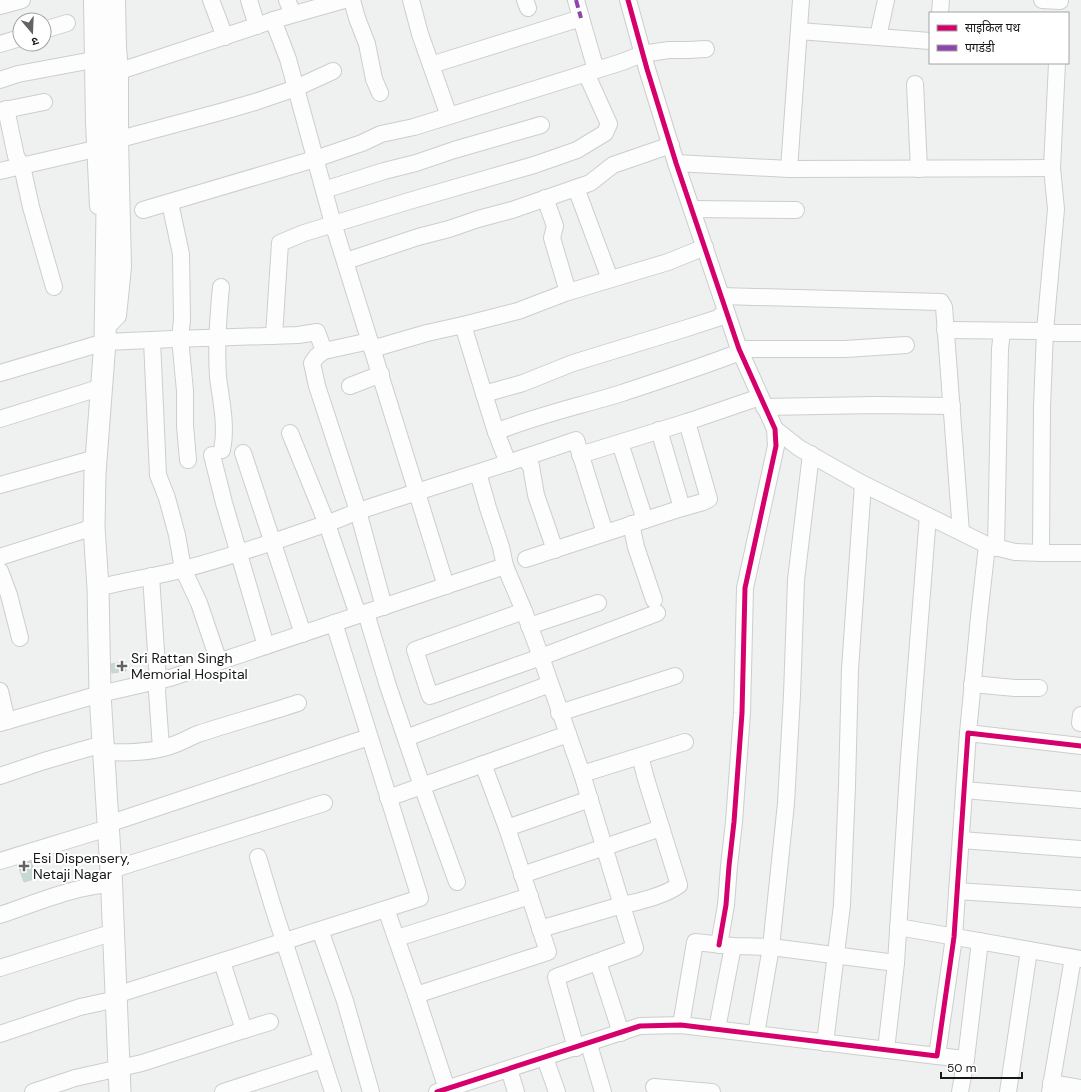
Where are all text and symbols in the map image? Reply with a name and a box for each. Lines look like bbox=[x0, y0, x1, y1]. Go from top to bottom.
north arrow bbox=[12, 12, 52, 52]
legend bbox=[929, 12, 1069, 64]
text: साइकिल पथ bbox=[965, 20, 1021, 36]
text: उ bbox=[29, 34, 41, 49]
text: पगडंडी bbox=[965, 40, 995, 56]
place label: Sri Rattan Singh Memorial Hospital bbox=[131, 649, 248, 683]
marker: Sri Rattan Singh Memorial Hospital bbox=[116, 660, 128, 672]
place label: Esi Dispensery, Netaji Nagar bbox=[33, 849, 130, 883]
marker: Esi Dispensery, Netaji Nagar bbox=[18, 860, 30, 872]
scale bar bbox=[941, 1054, 1022, 1080]
text: 50 m bbox=[947, 1060, 976, 1076]

